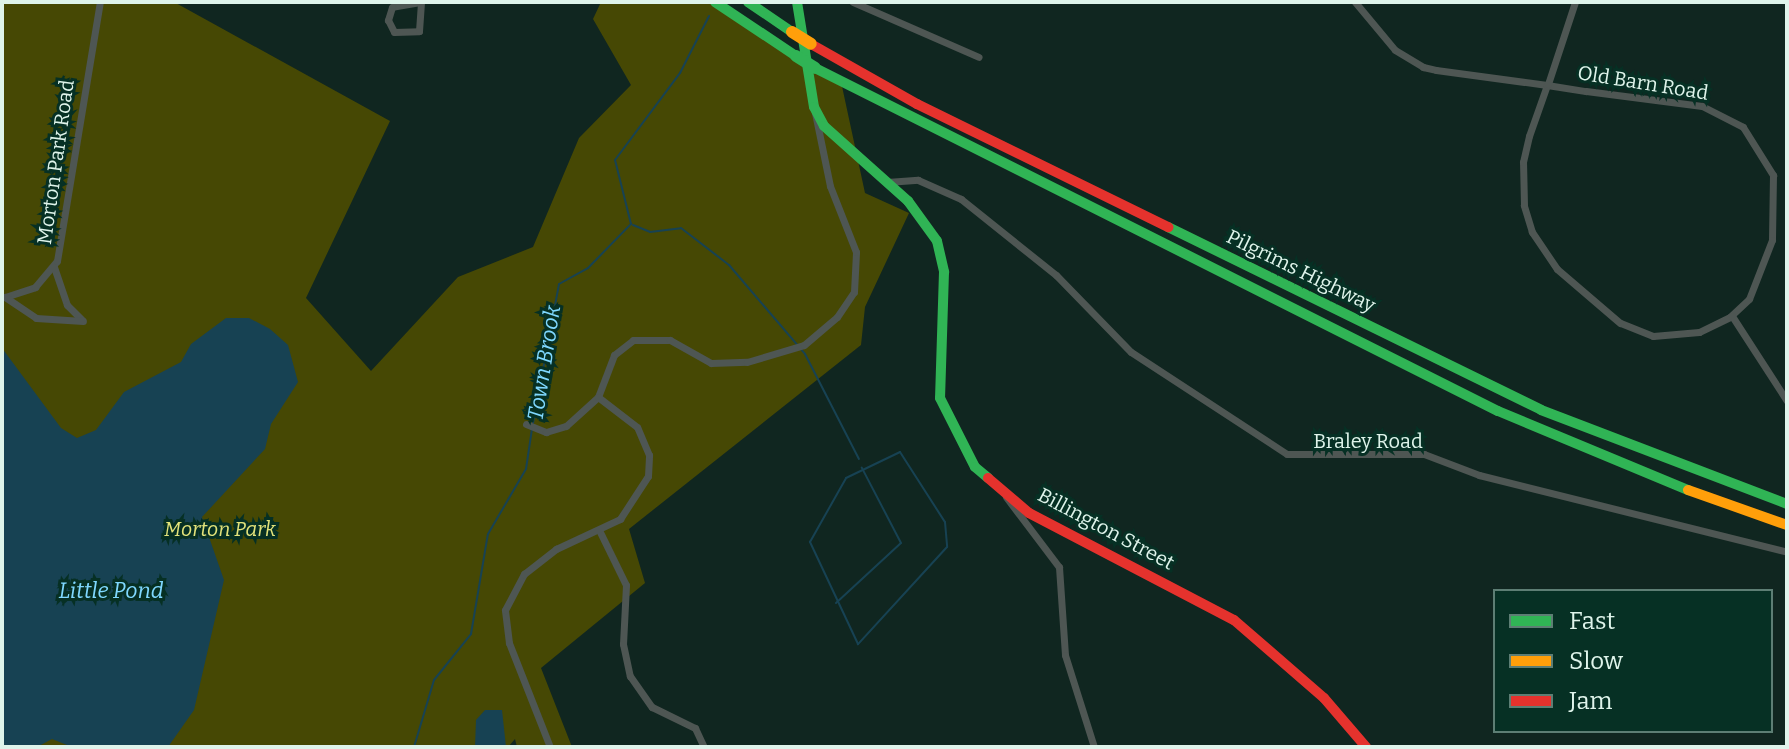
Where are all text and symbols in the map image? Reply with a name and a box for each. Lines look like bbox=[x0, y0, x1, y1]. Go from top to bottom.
street label: Old Barn Road bbox=[1576, 61, 1710, 105]
street label: Morton Park Road bbox=[33, 78, 79, 246]
street label: Pilgrims Highway bbox=[1223, 225, 1379, 317]
water label: Town Brook bbox=[522, 303, 566, 423]
street label: Braley Road bbox=[1313, 429, 1423, 453]
street label: Billington Street bbox=[1034, 483, 1178, 575]
park label: Morton Park bbox=[164, 517, 276, 541]
water label: Little Pond bbox=[58, 578, 164, 604]
legend bbox=[1493, 589, 1773, 733]
text: Fast bbox=[1569, 607, 1615, 635]
text: Slow bbox=[1569, 647, 1623, 675]
text: Jam bbox=[1569, 687, 1612, 715]

